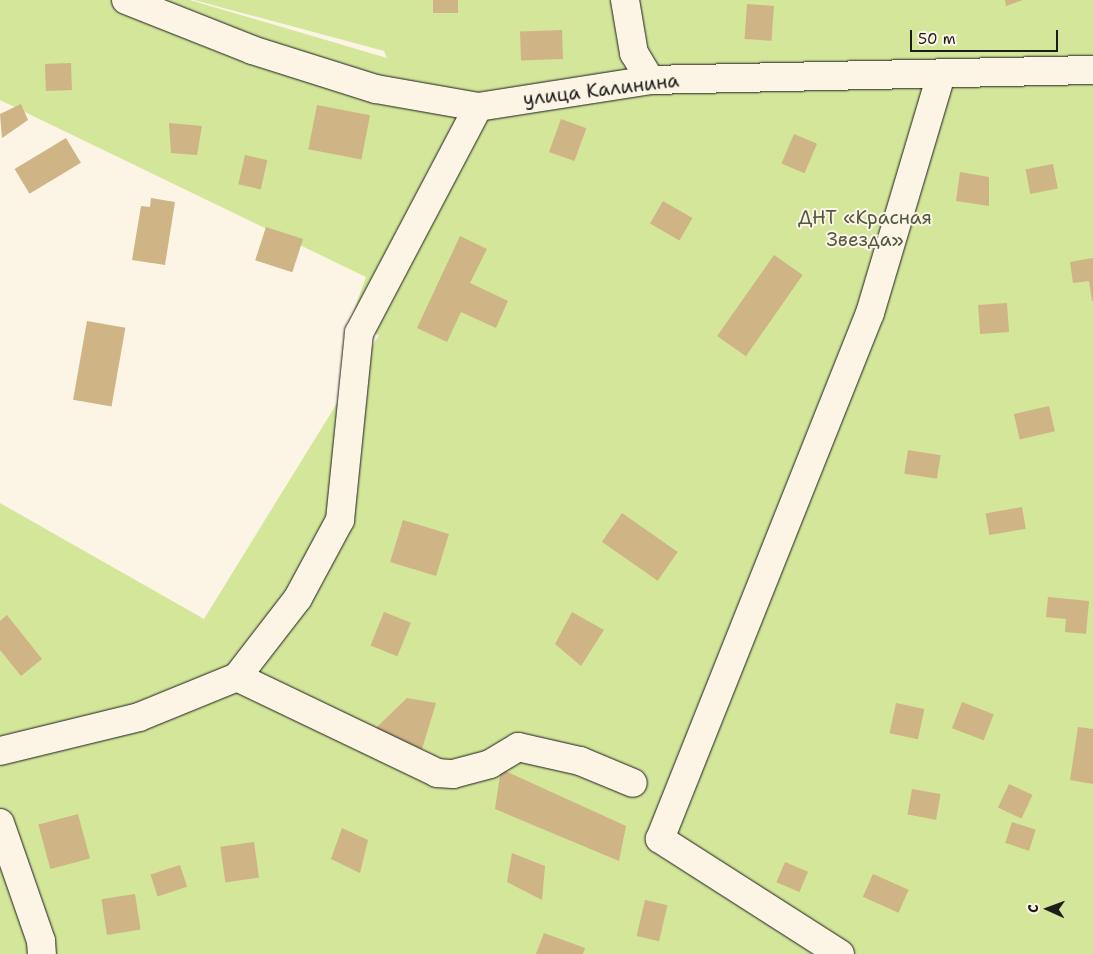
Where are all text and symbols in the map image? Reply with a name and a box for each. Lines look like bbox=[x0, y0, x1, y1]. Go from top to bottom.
scale bar bbox=[913, 20, 1060, 52]
text: 50 m bbox=[918, 29, 956, 49]
street label: улица Калинина bbox=[522, 69, 680, 111]
park label: ДНТ «Красная Звезда» bbox=[798, 207, 932, 251]
north arrow bbox=[1023, 884, 1073, 934]
text: С bbox=[1024, 904, 1042, 913]

